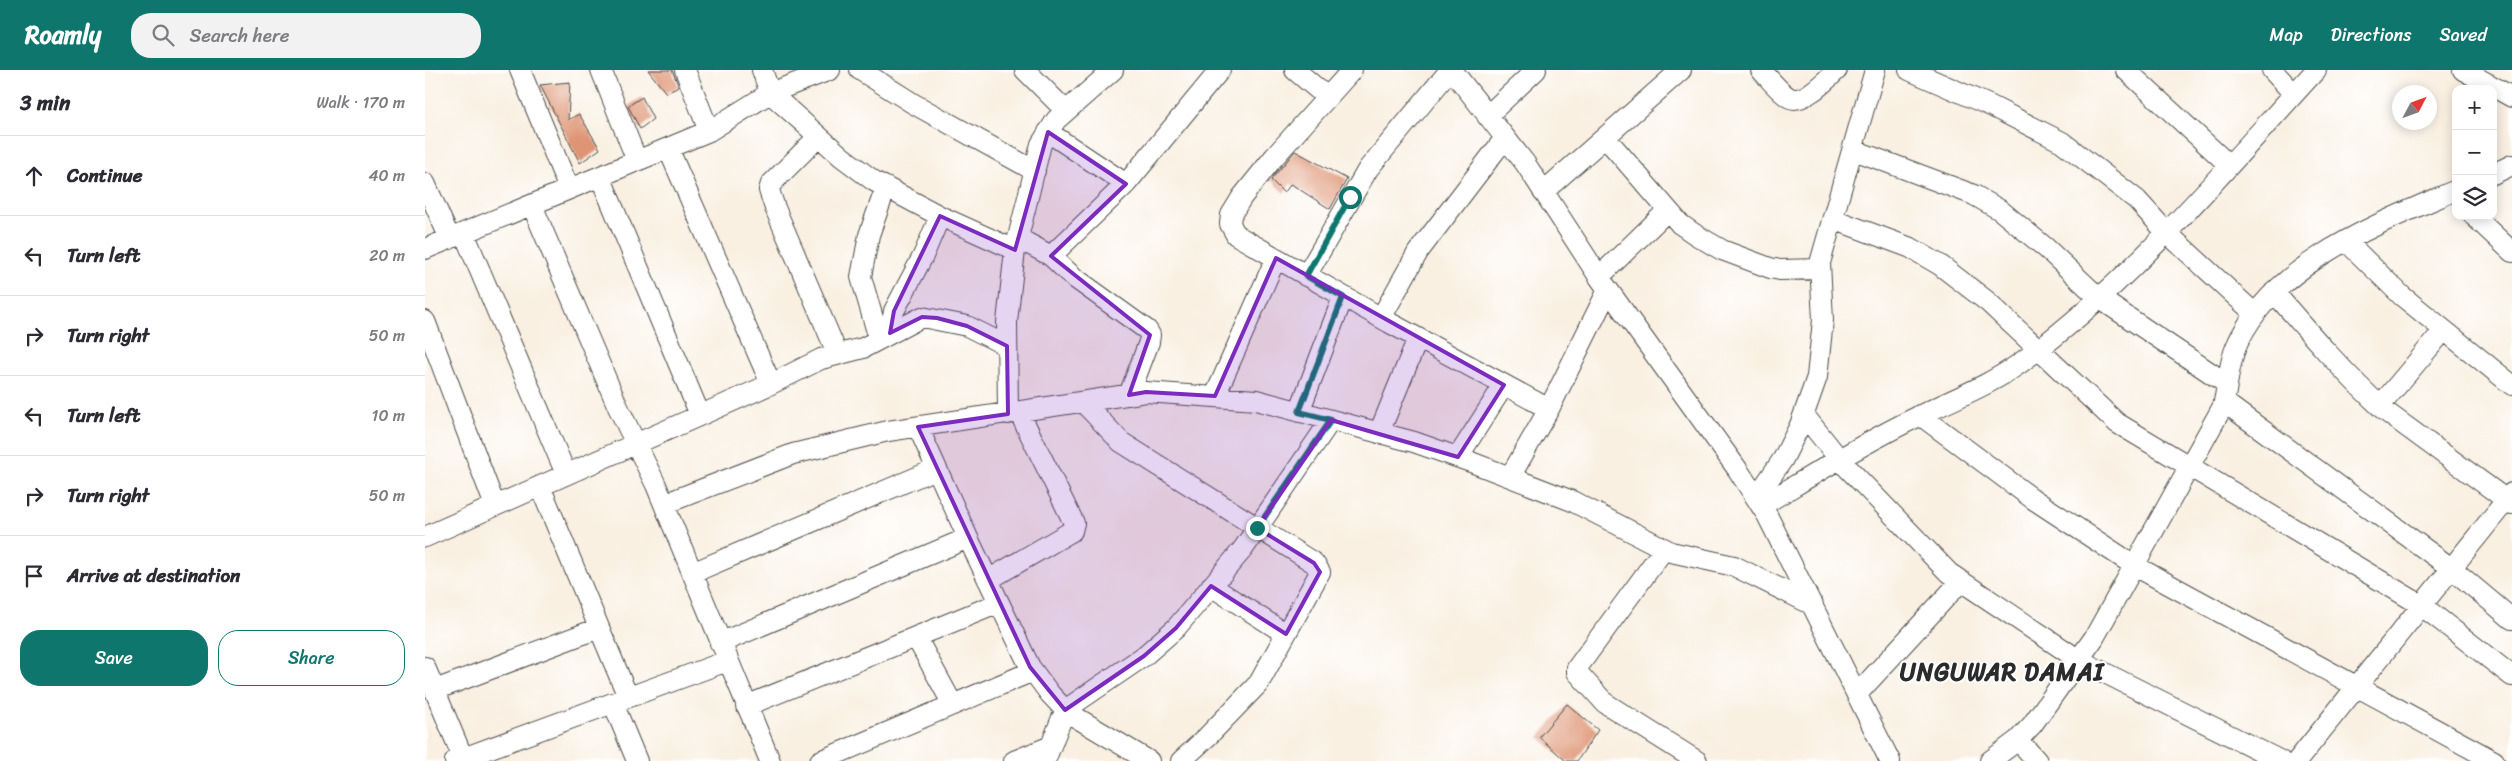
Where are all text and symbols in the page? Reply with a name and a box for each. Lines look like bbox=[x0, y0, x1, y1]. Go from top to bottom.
search box bbox=[131, 13, 481, 58]
text: Roamly bbox=[25, 14, 101, 56]
text: Search here bbox=[189, 19, 289, 52]
text: Map bbox=[2270, 19, 2303, 51]
text: Directions bbox=[2331, 19, 2412, 51]
text: Saved bbox=[2440, 19, 2487, 51]
icon: search bbox=[149, 21, 177, 49]
text: 3 min bbox=[20, 84, 70, 122]
north arrow bbox=[2392, 85, 2437, 130]
map controls bbox=[2452, 85, 2497, 220]
button: + bbox=[2452, 85, 2497, 130]
text: Walk · 170 m bbox=[316, 88, 405, 117]
button: − bbox=[2452, 130, 2497, 175]
text: Continue bbox=[67, 159, 143, 192]
text: 40 m bbox=[368, 161, 405, 190]
icon: ahead bbox=[20, 162, 48, 190]
button: layers bbox=[2452, 175, 2497, 220]
route start bbox=[1339, 186, 1362, 209]
text: Turn left bbox=[67, 239, 140, 272]
text: 20 m bbox=[369, 241, 405, 270]
icon: left bbox=[20, 242, 48, 270]
text: Turn right bbox=[67, 319, 149, 352]
text: 50 m bbox=[369, 321, 405, 350]
icon: right bbox=[20, 322, 48, 350]
text: Turn left bbox=[67, 399, 140, 432]
text: 10 m bbox=[372, 401, 405, 430]
icon: left bbox=[20, 402, 48, 430]
text: Turn right bbox=[67, 479, 149, 512]
text: 50 m bbox=[369, 481, 405, 510]
icon: right bbox=[20, 482, 48, 510]
route end bbox=[1246, 517, 1269, 540]
text: Arrive at destination bbox=[67, 559, 240, 592]
icon: arrive bbox=[20, 562, 48, 590]
button: Save bbox=[20, 630, 208, 686]
button: Share bbox=[218, 630, 405, 686]
district label: UNGUWAR DAMAI bbox=[1900, 651, 2106, 693]

